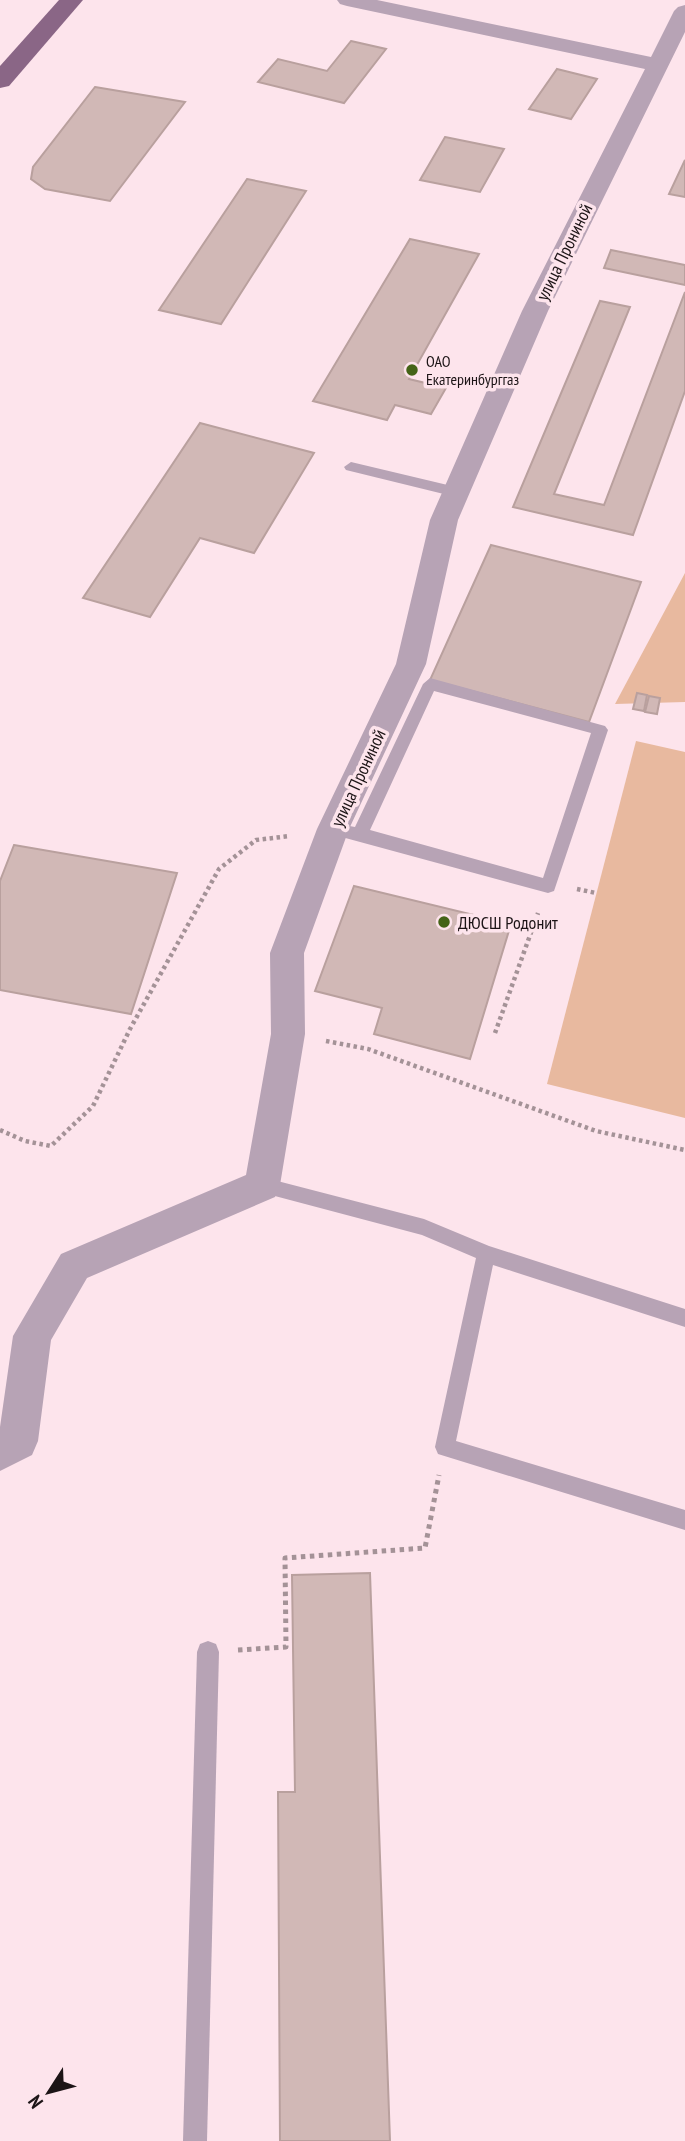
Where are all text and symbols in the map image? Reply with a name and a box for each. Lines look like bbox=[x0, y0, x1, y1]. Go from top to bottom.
street label: улица Прониной bbox=[531, 200, 597, 304]
place label: ОАО Екатеринбурггаз bbox=[426, 351, 520, 389]
marker: ОАО Екатеринбурггаз bbox=[404, 362, 420, 378]
street label: улица Прониной bbox=[325, 726, 391, 830]
place label: ДЮСШ Родонит bbox=[458, 911, 558, 934]
marker: ДЮСШ Родонит bbox=[436, 914, 452, 930]
north arrow bbox=[14, 2057, 84, 2127]
text: N bbox=[23, 2091, 48, 2113]

